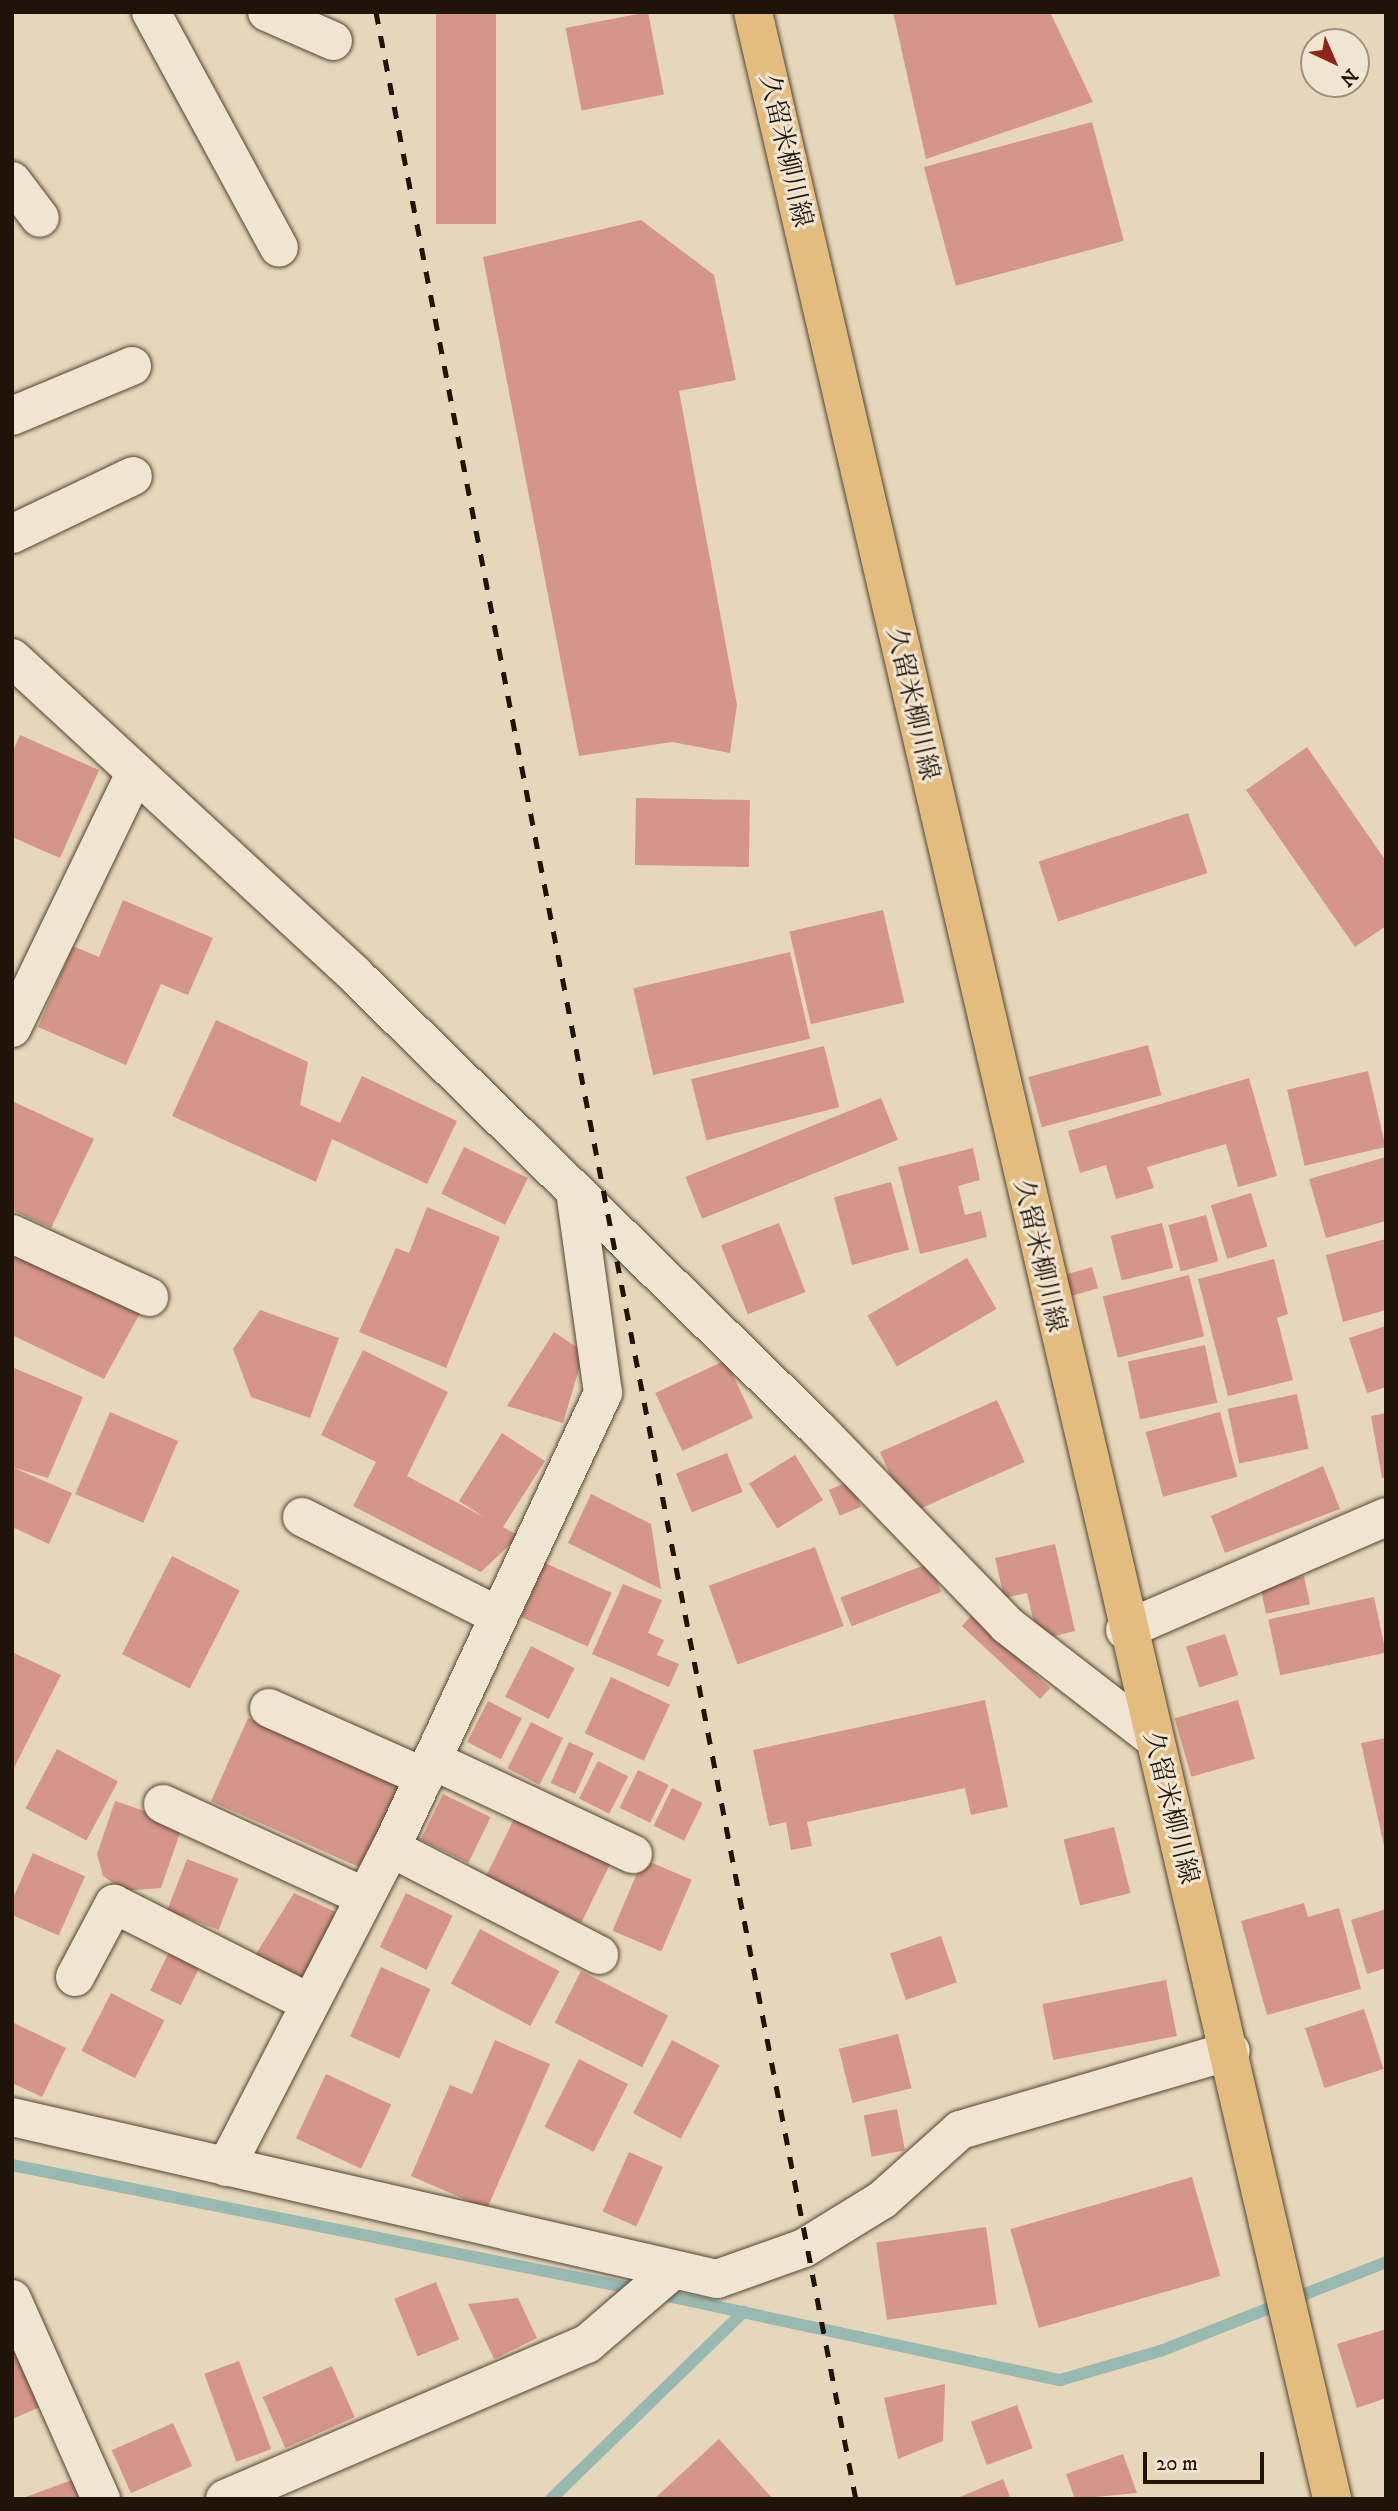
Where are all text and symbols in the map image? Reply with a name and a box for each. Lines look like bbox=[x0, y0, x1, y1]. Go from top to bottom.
north arrow bbox=[1300, 28, 1370, 98]
text: N bbox=[1335, 63, 1362, 91]
street label: 久留米柳川線 bbox=[752, 71, 818, 231]
street label: 久留米柳川線 bbox=[879, 624, 945, 784]
street label: 久留米柳川線 bbox=[1006, 1176, 1072, 1336]
street label: 久留米柳川線 bbox=[1136, 1729, 1204, 1887]
scale bar bbox=[1146, 2438, 1267, 2482]
text: 20 m bbox=[1156, 2451, 1198, 2477]

